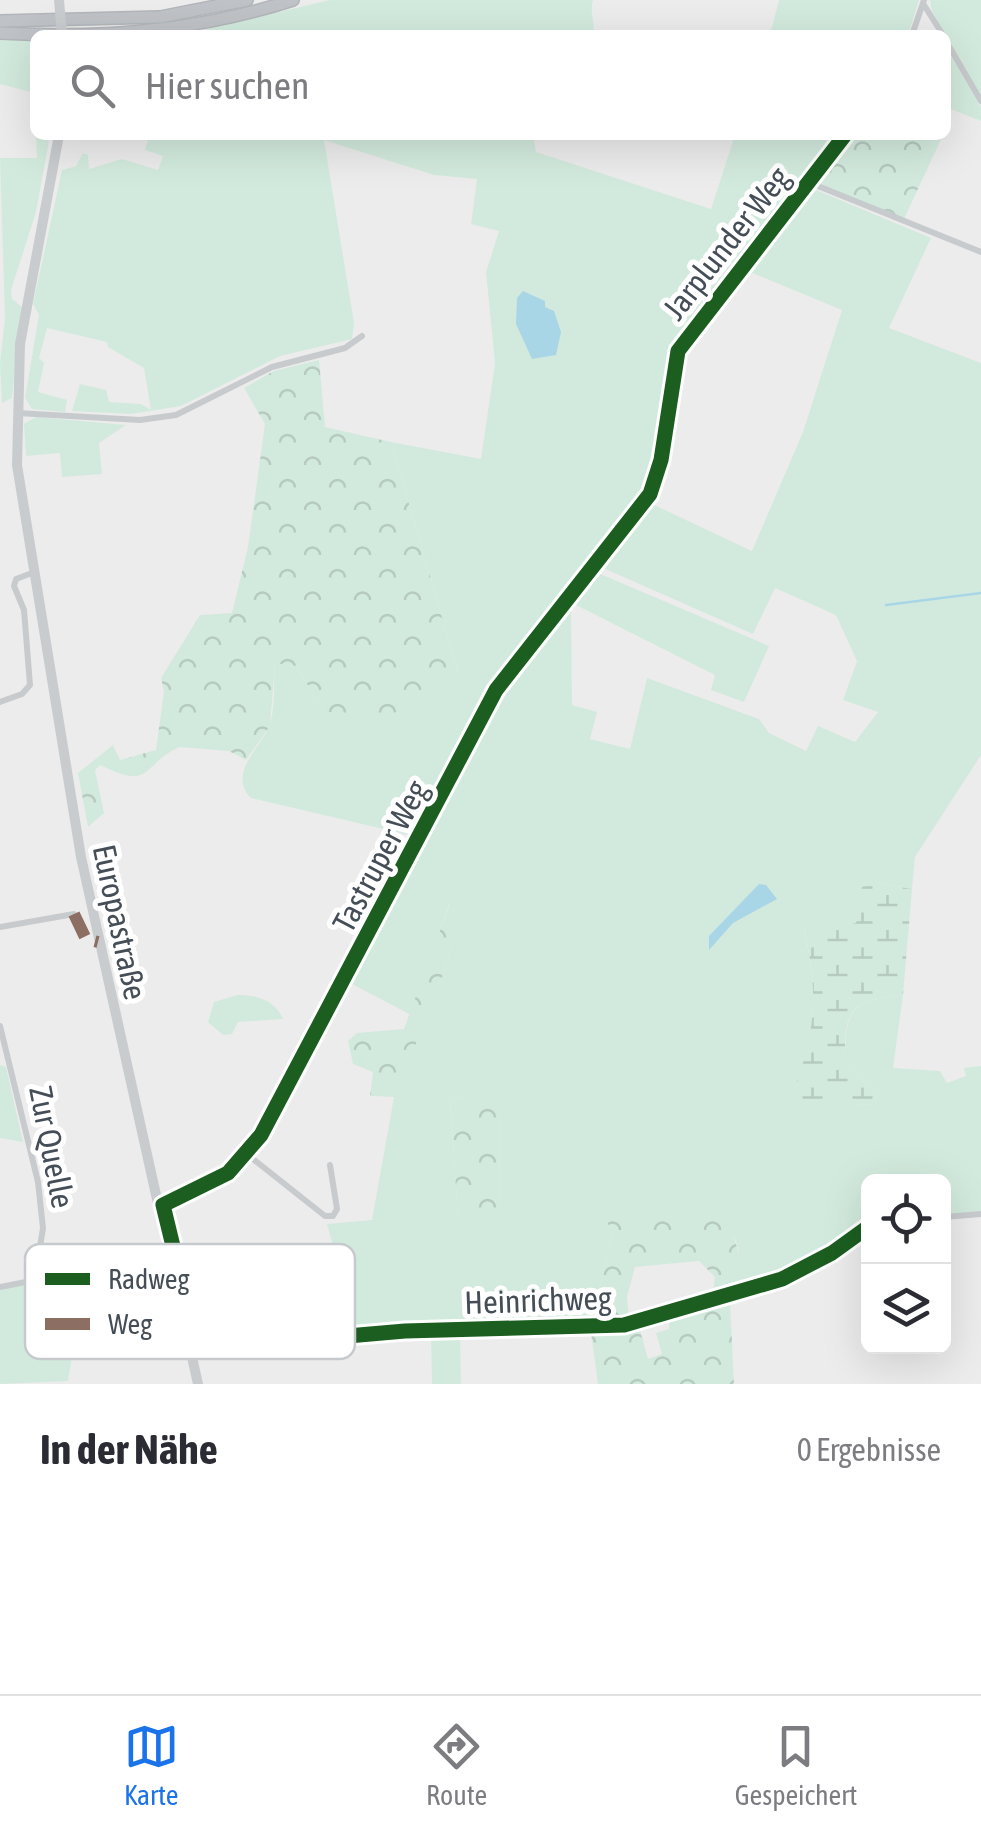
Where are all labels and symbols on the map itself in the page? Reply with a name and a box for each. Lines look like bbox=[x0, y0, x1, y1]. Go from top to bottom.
street label: Jarplunder Weg bbox=[655, 159, 797, 327]
street label: Tastruper Weg bbox=[325, 774, 435, 938]
street label: Europastraße bbox=[86, 841, 154, 1003]
street label: Zur Quelle bbox=[22, 1083, 82, 1211]
legend bbox=[25, 1244, 355, 1359]
text: Radweg bbox=[108, 1263, 189, 1295]
street label: Heinrichweg bbox=[464, 1279, 612, 1321]
text: Weg bbox=[108, 1308, 152, 1340]

